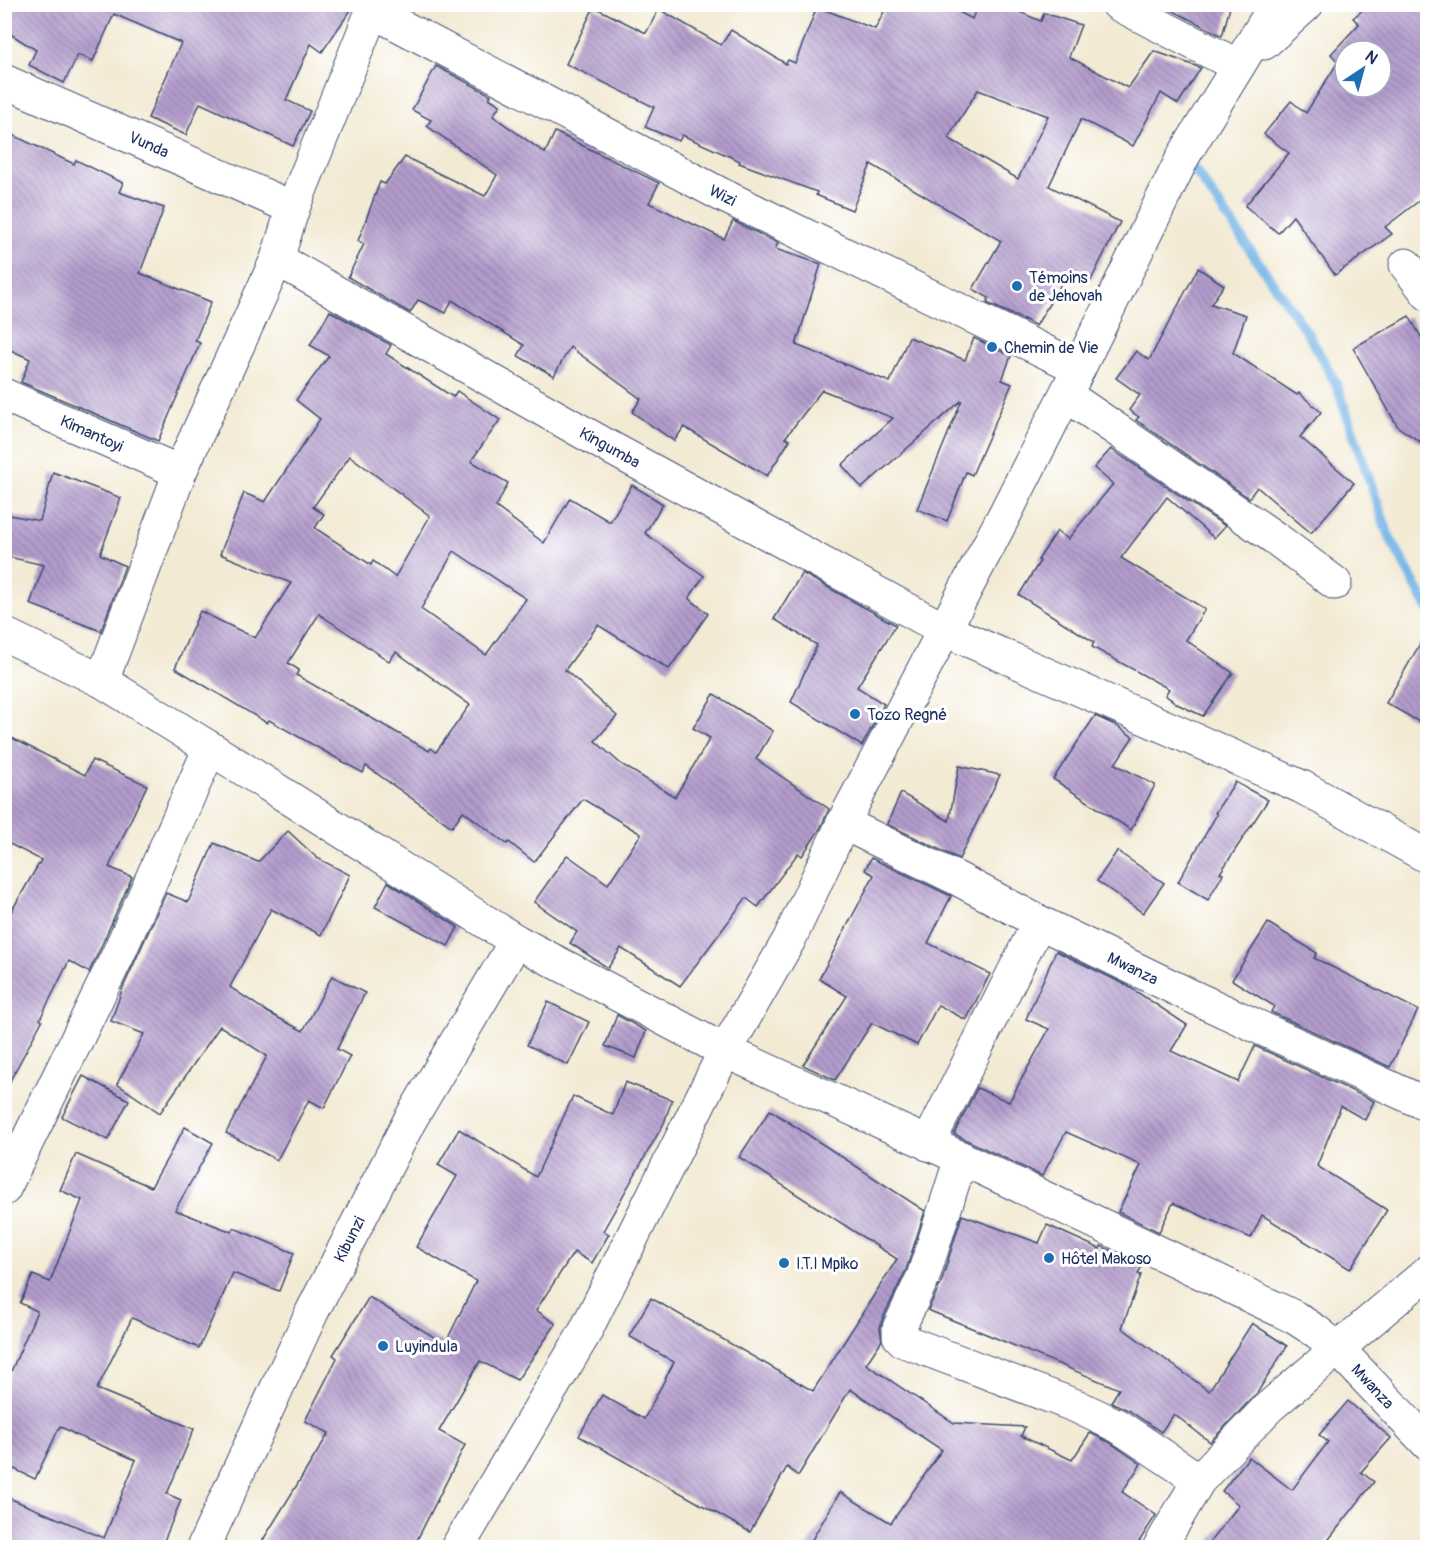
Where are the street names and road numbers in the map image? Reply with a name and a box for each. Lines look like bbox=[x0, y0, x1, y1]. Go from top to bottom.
street label: Vunda bbox=[125, 127, 172, 163]
street label: Wizi bbox=[706, 181, 740, 211]
street label: Kimantoyi bbox=[57, 411, 126, 457]
street label: Kingumba bbox=[576, 423, 643, 473]
street label: Mwanza bbox=[1104, 948, 1161, 990]
street label: Kibunzi bbox=[330, 1213, 370, 1266]
street label: Mwanza bbox=[1346, 1360, 1398, 1413]

